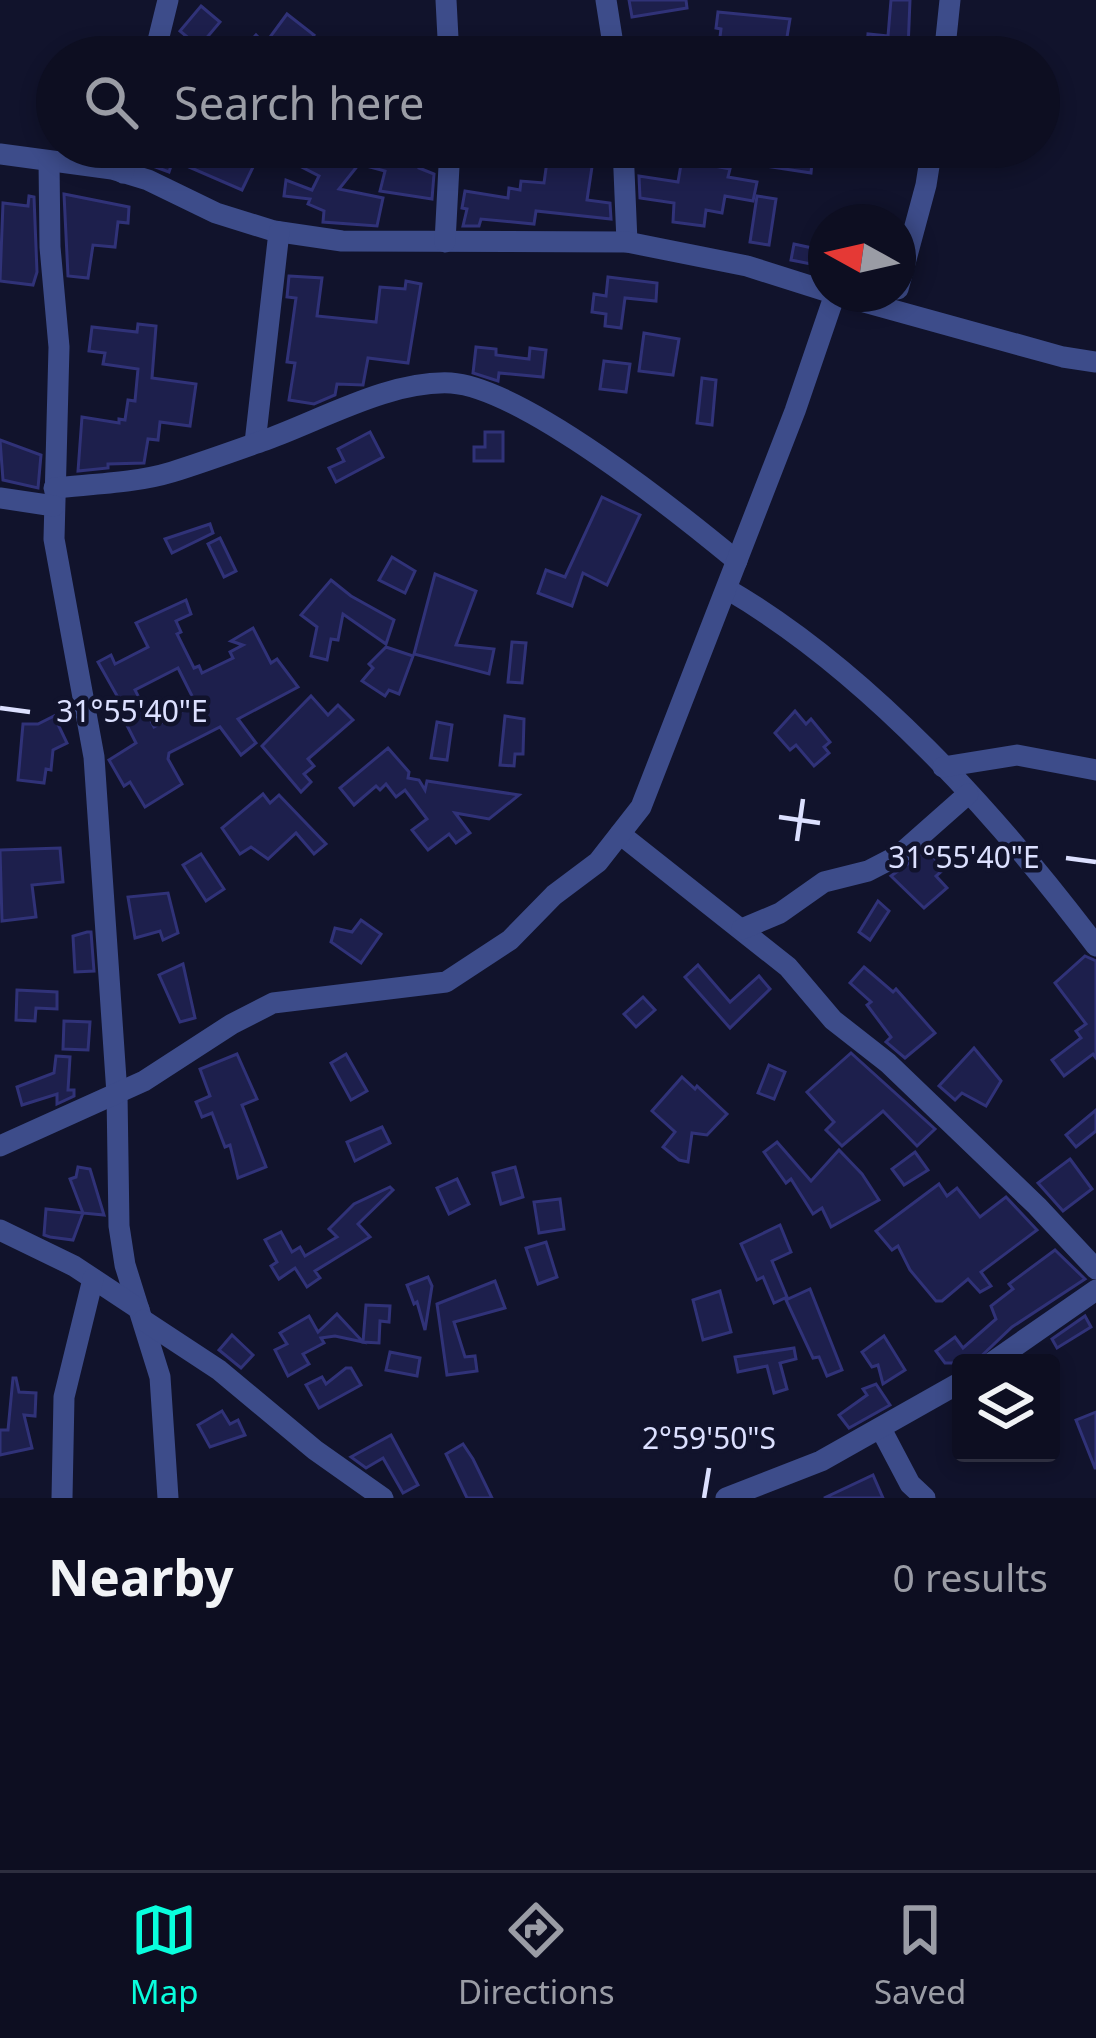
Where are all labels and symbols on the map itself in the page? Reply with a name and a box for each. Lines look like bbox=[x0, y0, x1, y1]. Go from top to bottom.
north arrow bbox=[808, 204, 916, 312]
text: 31°55'40"E bbox=[56, 690, 208, 731]
text: 31°55'40"E bbox=[888, 836, 1040, 877]
text: 2°59'50"S bbox=[642, 1417, 776, 1458]

